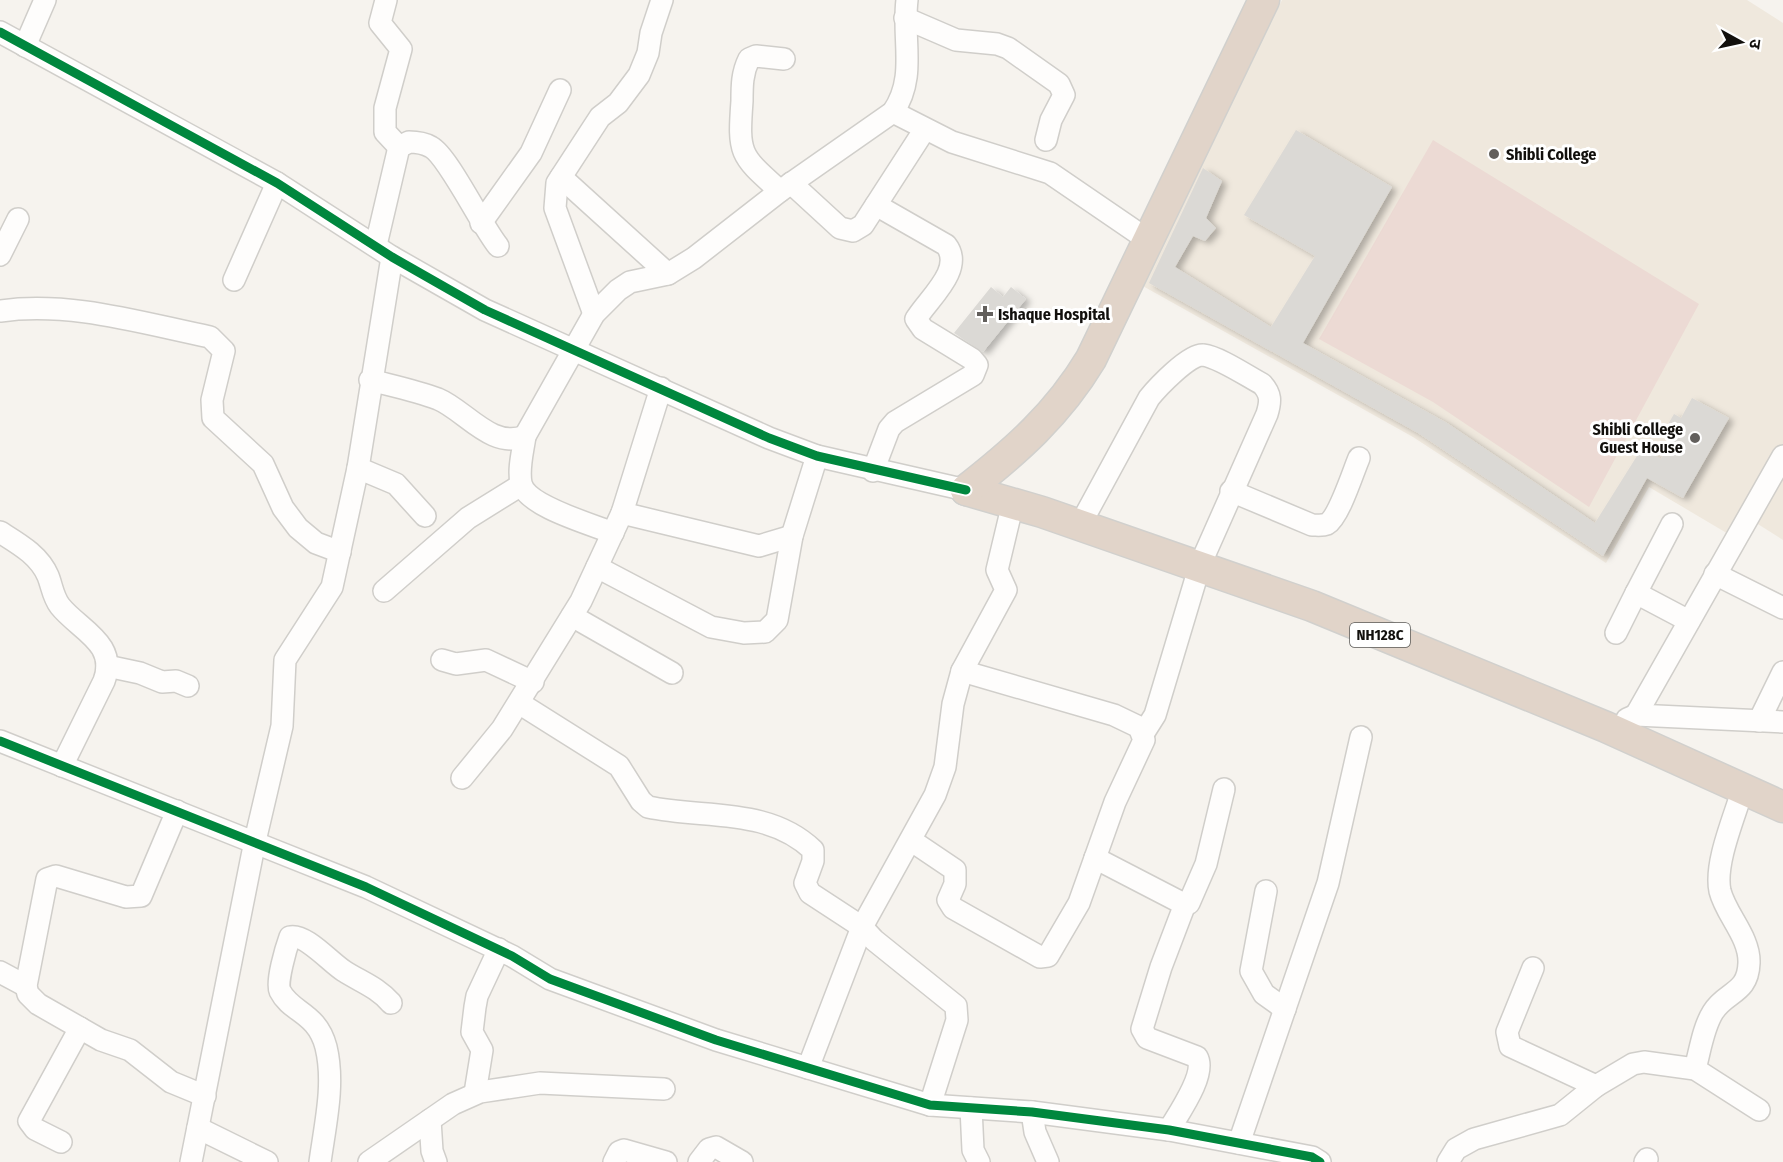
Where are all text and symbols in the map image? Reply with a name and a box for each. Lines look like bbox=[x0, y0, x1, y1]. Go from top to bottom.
north arrow bbox=[1711, 12, 1771, 72]
text: उ bbox=[1745, 38, 1765, 51]
place label: Shibli College bbox=[1506, 145, 1596, 164]
marker: Shibli College bbox=[1487, 147, 1501, 161]
marker: Ishaque Hospital bbox=[976, 305, 994, 323]
place label: Ishaque Hospital bbox=[998, 305, 1110, 324]
place label: Shibli College Guest House bbox=[1593, 420, 1683, 457]
marker: Shibli College Guest House bbox=[1688, 431, 1702, 445]
road number: NH128C bbox=[1350, 623, 1410, 647]

